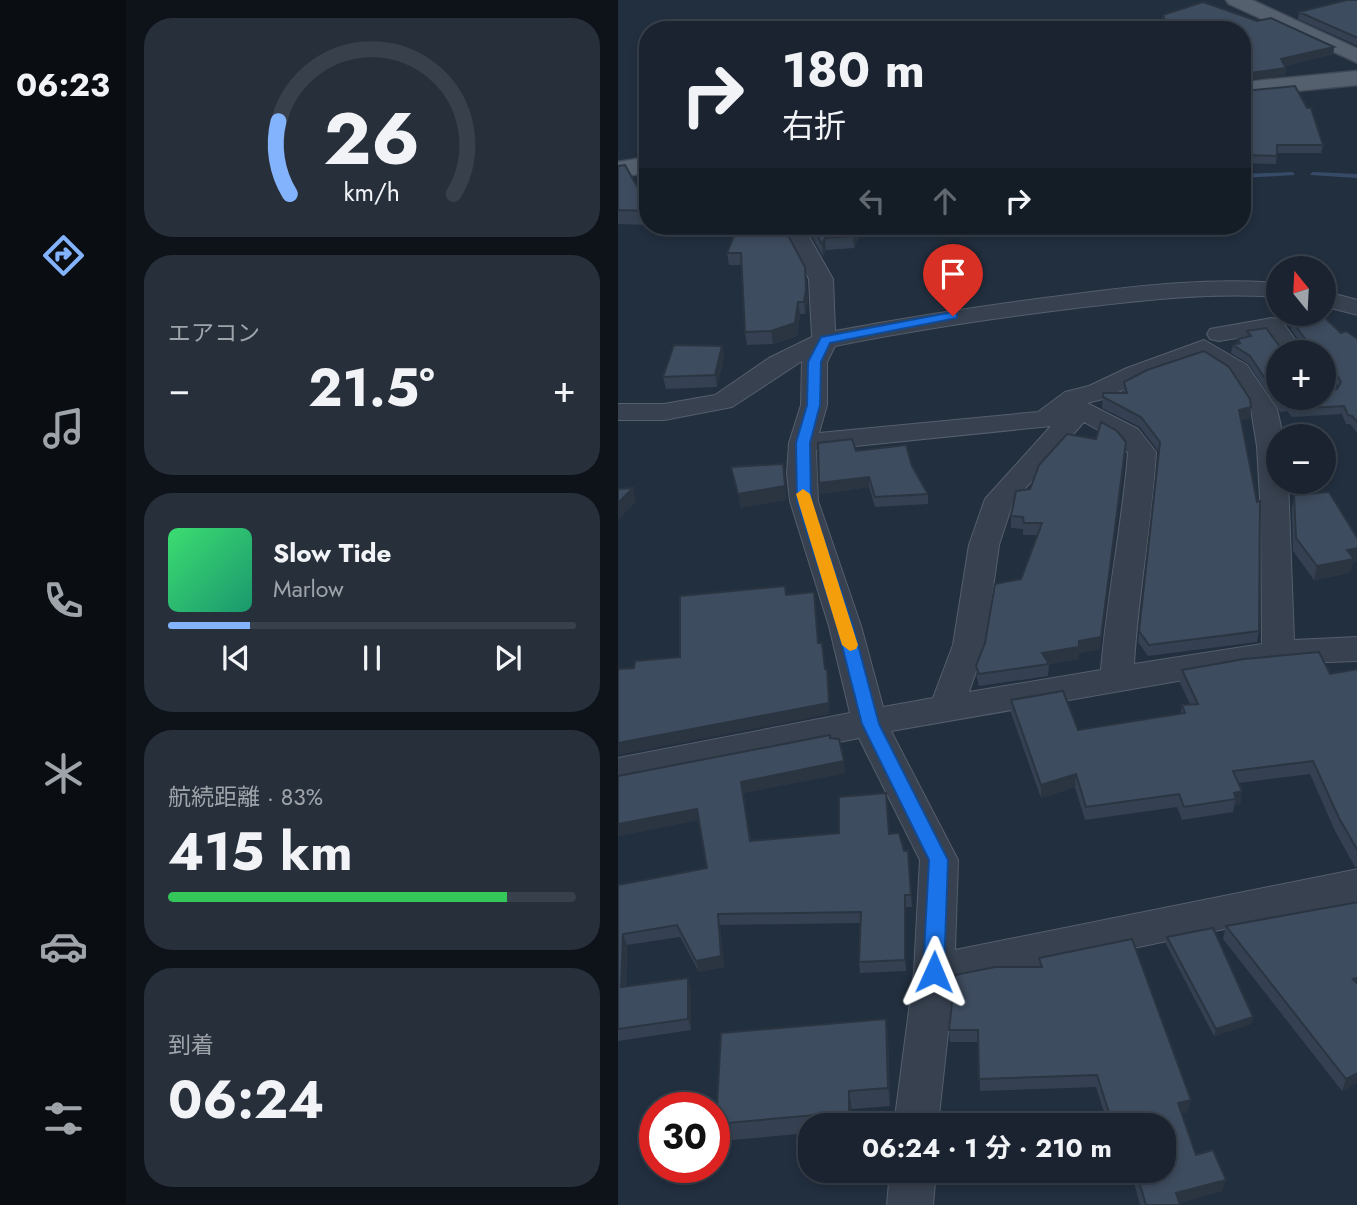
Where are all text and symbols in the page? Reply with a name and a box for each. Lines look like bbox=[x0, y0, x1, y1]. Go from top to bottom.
text: 180 m bbox=[782, 35, 925, 105]
icon: right bbox=[667, 49, 758, 140]
text: 06:23 bbox=[16, 62, 110, 108]
text: 26 bbox=[324, 86, 420, 191]
text: 右折 bbox=[782, 103, 846, 149]
text: km/h bbox=[344, 174, 400, 210]
icon: left bbox=[853, 182, 891, 220]
icon: ahead bbox=[926, 182, 964, 220]
icon: right bbox=[999, 182, 1037, 220]
icon: directions bbox=[39, 231, 88, 280]
pin bbox=[923, 244, 983, 316]
icon: arrive bbox=[934, 255, 972, 293]
north arrow bbox=[1266, 256, 1336, 326]
map controls bbox=[1266, 256, 1336, 494]
text: エアコン bbox=[168, 316, 260, 350]
button: + bbox=[1266, 340, 1336, 410]
text: 21.5° bbox=[308, 350, 435, 426]
text: − bbox=[168, 361, 190, 416]
text: + bbox=[553, 361, 576, 416]
icon: music bbox=[39, 404, 88, 453]
button: − bbox=[1266, 424, 1336, 494]
text: Slow Tide bbox=[273, 534, 392, 572]
text: Marlow bbox=[273, 572, 344, 606]
icon: phone bbox=[39, 576, 88, 625]
icon: previous bbox=[217, 639, 255, 677]
icon: pause bbox=[353, 639, 391, 677]
icon: next bbox=[489, 639, 527, 677]
icon: climate bbox=[39, 749, 88, 798]
text: 航続距離 · 83% bbox=[168, 780, 323, 814]
text: 415 km bbox=[168, 814, 353, 890]
icon: car bbox=[39, 922, 88, 971]
position arrow bbox=[897, 935, 971, 1009]
text: 到着 bbox=[168, 1028, 214, 1062]
text: 06:24 bbox=[168, 1062, 324, 1138]
speed limit sign: 30 bbox=[639, 1092, 730, 1183]
icon: filters bbox=[39, 1094, 88, 1143]
text: 06:24 · 1 分 · 210 m bbox=[862, 1129, 1112, 1167]

